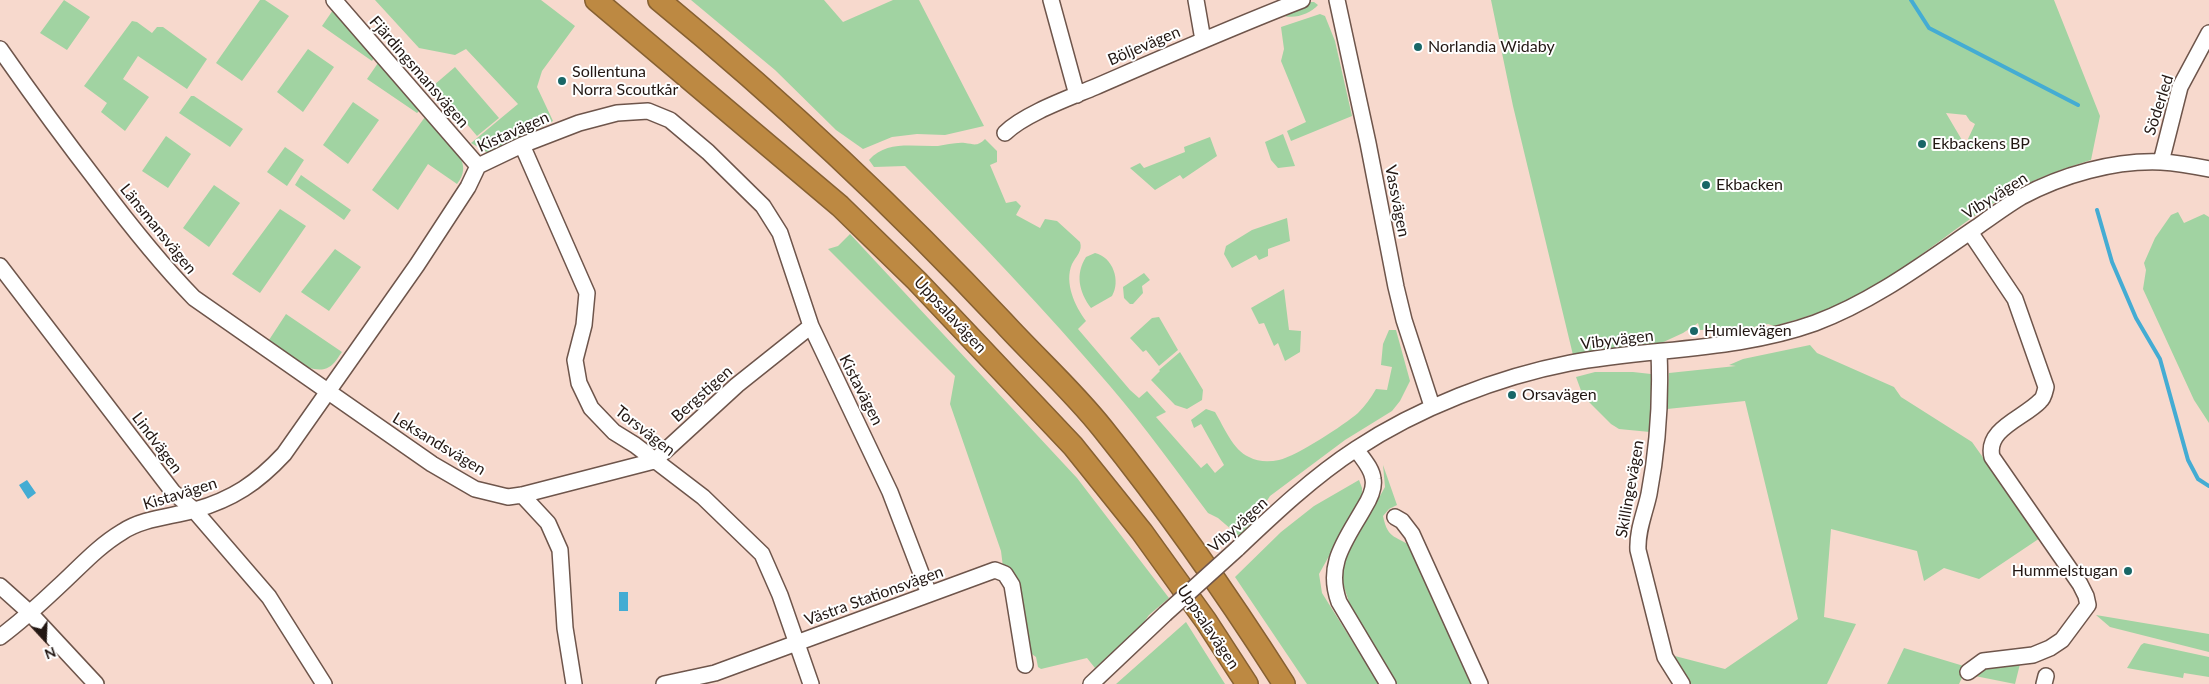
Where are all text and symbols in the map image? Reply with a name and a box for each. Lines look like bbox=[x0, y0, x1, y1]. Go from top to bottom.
street label: Fjärdingsmansvägen bbox=[365, 12, 473, 132]
street label: Böljevägen bbox=[1105, 22, 1183, 70]
place label: Norlandia Widaby bbox=[1428, 37, 1555, 57]
marker: Norlandia Widaby bbox=[1412, 41, 1424, 53]
place label: Sollentuna Norra Scoutkår bbox=[572, 62, 678, 100]
street label: Söderled bbox=[2140, 72, 2178, 138]
marker: Sollentuna Norra Scoutkår bbox=[556, 75, 568, 87]
street label: Kistavägen bbox=[474, 108, 552, 156]
place label: Ekbackens BP bbox=[1932, 134, 2030, 154]
marker: Ekbackens BP bbox=[1916, 138, 1928, 150]
street label: Vassvägen bbox=[1381, 163, 1413, 239]
street label: Vibyvägen bbox=[1959, 168, 2031, 224]
place label: Ekbacken bbox=[1716, 175, 1783, 195]
marker: Ekbacken bbox=[1700, 179, 1712, 191]
street label: Länsmansvägen bbox=[116, 180, 200, 278]
street label: Uppsalavägen bbox=[910, 273, 990, 357]
place label: Humlevägen bbox=[1704, 321, 1792, 341]
marker: Humlevägen bbox=[1688, 325, 1700, 337]
street label: Vibyvägen bbox=[1579, 326, 1655, 354]
street label: Kistavägen bbox=[835, 352, 887, 428]
street label: Bergstigen bbox=[668, 362, 736, 426]
place label: Orsavägen bbox=[1522, 385, 1597, 405]
marker: Orsavägen bbox=[1506, 389, 1518, 401]
street label: Torsvägen bbox=[611, 402, 679, 460]
street label: Lindvägen bbox=[128, 409, 186, 477]
street label: Leksandsvägen bbox=[389, 409, 489, 479]
street label: Skillingevägen bbox=[1612, 439, 1648, 539]
street label: Kistavägen bbox=[141, 474, 219, 514]
street label: Vibyvägen bbox=[1204, 493, 1272, 557]
place label: Hummelstugan bbox=[2012, 561, 2118, 581]
street label: Västra Stationsvägen bbox=[802, 562, 946, 630]
marker: Hummelstugan bbox=[2122, 565, 2134, 577]
street label: Uppsalavägen bbox=[1173, 581, 1243, 673]
north arrow bbox=[20, 614, 70, 664]
text: N bbox=[42, 644, 58, 663]

